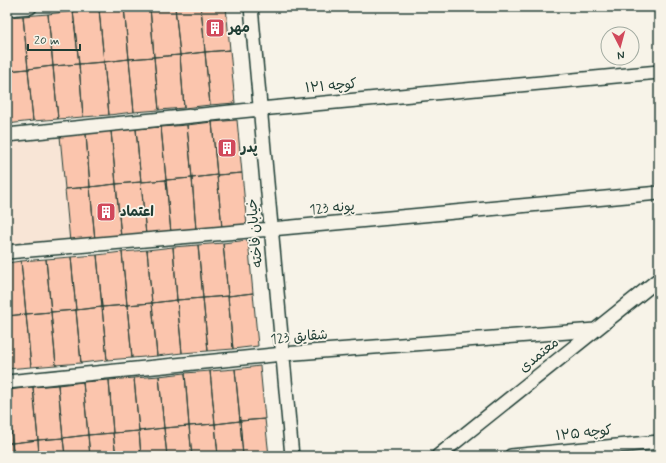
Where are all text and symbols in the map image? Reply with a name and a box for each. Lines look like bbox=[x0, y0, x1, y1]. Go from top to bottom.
building icon: مهر bbox=[204, 17, 226, 39]
place label: مهر bbox=[227, 19, 250, 37]
scale bar bbox=[28, 26, 80, 52]
north arrow bbox=[600, 26, 640, 66]
text: 20 m bbox=[34, 33, 60, 49]
text: N bbox=[617, 48, 625, 62]
street label: کوچه ۱۲۱ bbox=[304, 75, 358, 97]
building icon: پدر bbox=[216, 137, 238, 159]
place label: پدر bbox=[239, 139, 257, 157]
street label: 123 پونه bbox=[309, 197, 355, 219]
street label: خیابان فاخته bbox=[243, 198, 267, 268]
building icon: اعتماد bbox=[95, 201, 117, 223]
place label: اعتماد bbox=[120, 203, 154, 221]
street label: 123 شقایق bbox=[270, 326, 328, 348]
street label: معتمدی bbox=[515, 333, 563, 377]
street label: کوچه ۱۲۵ bbox=[555, 421, 613, 445]

